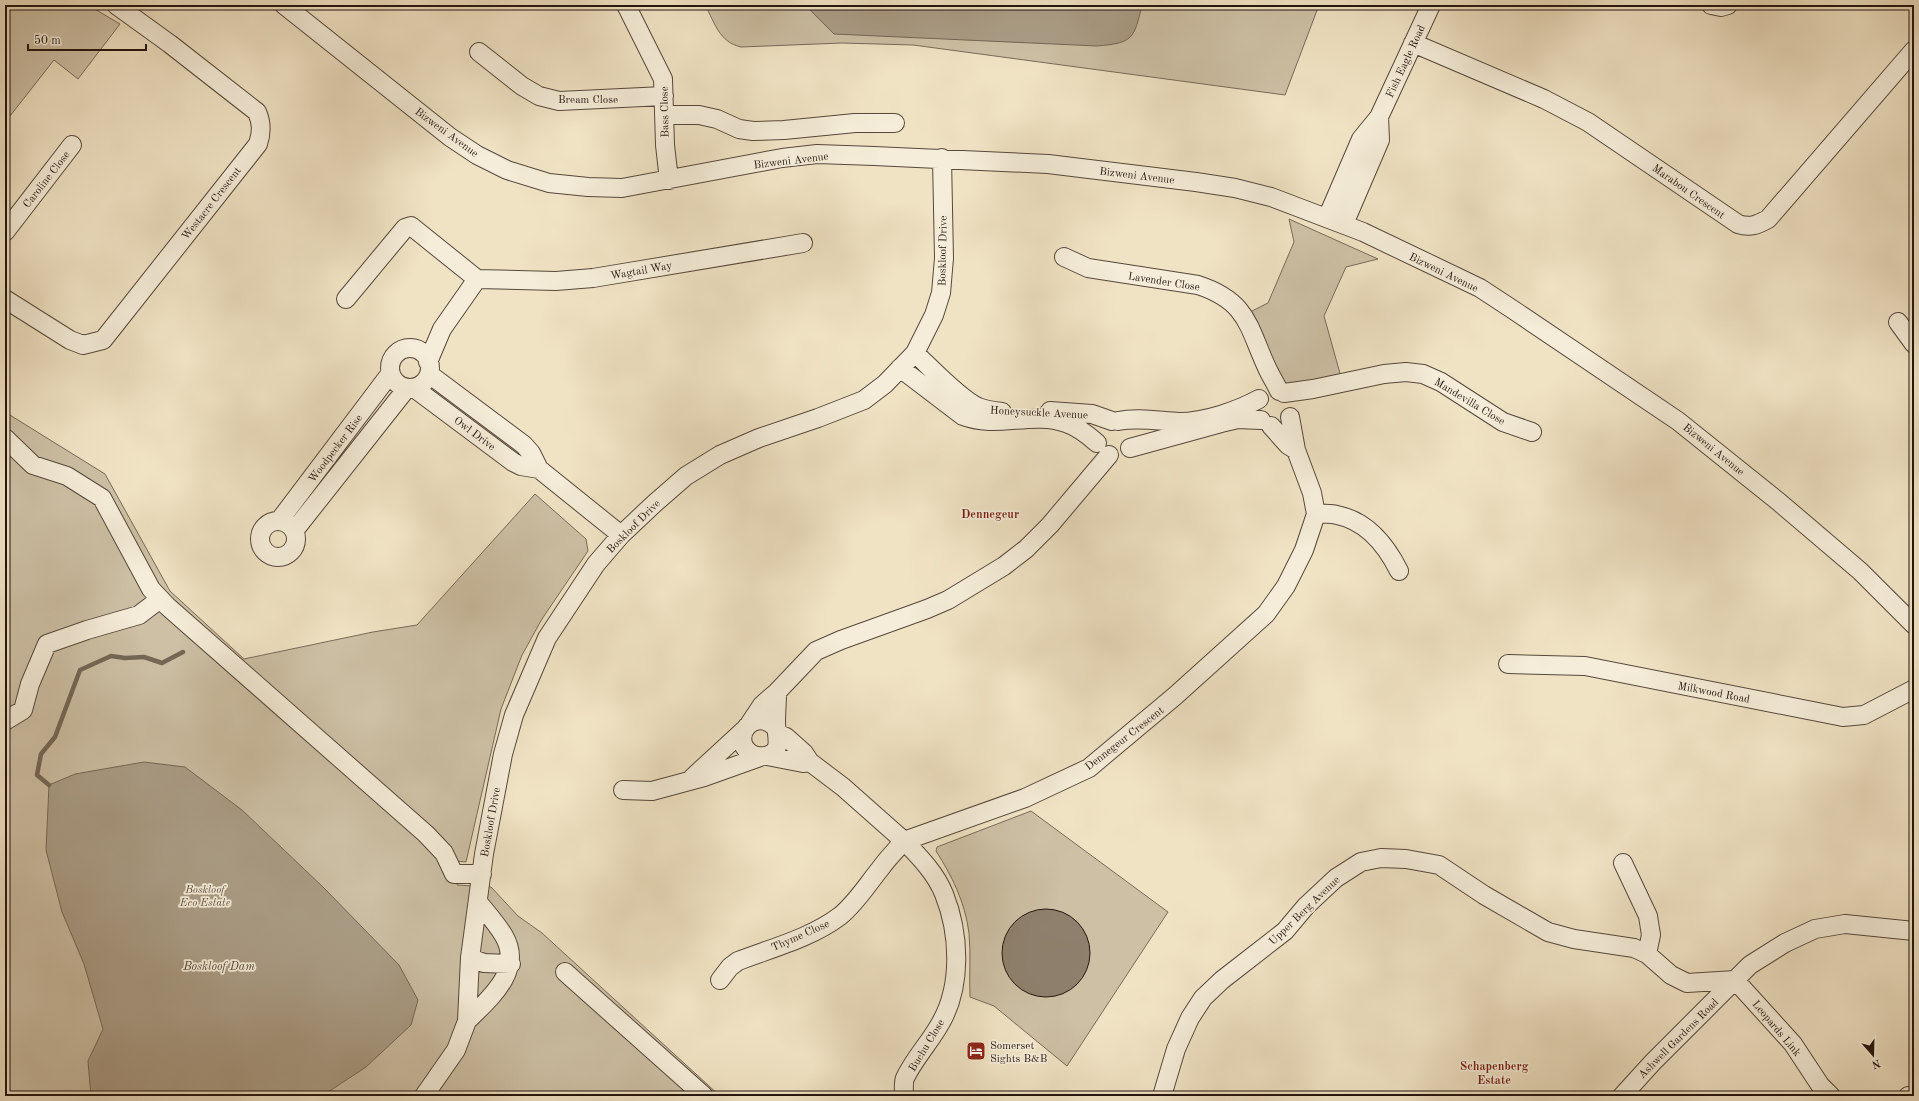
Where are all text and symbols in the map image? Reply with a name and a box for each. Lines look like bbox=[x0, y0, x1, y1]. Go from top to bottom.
street label: Fish Eagle Road bbox=[1385, 23, 1428, 100]
scale bar bbox=[28, 26, 146, 52]
text: 50 m bbox=[34, 34, 61, 47]
street label: Bass Close bbox=[660, 86, 671, 138]
street label: Bream Close bbox=[558, 95, 618, 106]
street label: Bizweni Avenue bbox=[412, 107, 480, 160]
street label: Caroline Close bbox=[22, 150, 73, 210]
street label: Bizweni Avenue bbox=[753, 151, 829, 172]
street label: Marabou Crescent bbox=[1650, 163, 1727, 221]
street label: Westacre Crescent bbox=[181, 166, 244, 242]
street label: Bizweni Avenue bbox=[1099, 166, 1175, 187]
street label: Boskloof Drive bbox=[937, 216, 950, 286]
street label: Bizweni Avenue bbox=[1407, 252, 1480, 295]
street label: Wagtail Way bbox=[610, 261, 673, 282]
street label: Lavender Close bbox=[1127, 271, 1201, 294]
street label: Mandevilla Close bbox=[1432, 377, 1506, 428]
street label: Honeysuckle Avenue bbox=[990, 405, 1088, 422]
street label: Woodpecker Rise bbox=[307, 413, 365, 485]
street label: Owl Drive bbox=[451, 415, 497, 453]
street label: Bizweni Avenue bbox=[1680, 422, 1746, 478]
street label: Boskloof Drive bbox=[605, 498, 663, 556]
district label: Dennegeur bbox=[961, 509, 1019, 521]
street label: Milkwood Road bbox=[1677, 681, 1751, 706]
street label: Dennegeur Crescent bbox=[1084, 705, 1166, 773]
street label: Boskloof Drive bbox=[480, 787, 503, 858]
street label: Upper Berg Avenue bbox=[1268, 875, 1343, 948]
park label: Boskloof Eco Estate bbox=[179, 885, 231, 909]
street label: Thyme Close bbox=[770, 919, 831, 954]
water label: Boskloof Dam bbox=[182, 961, 255, 973]
street label: Ashwell Gardens Road bbox=[1637, 997, 1721, 1081]
street label: Leopards Link bbox=[1749, 999, 1802, 1059]
street label: Buchu Close bbox=[907, 1018, 947, 1074]
north arrow bbox=[1853, 1035, 1893, 1075]
hotel icon: Somerset Sights B&B bbox=[965, 1040, 987, 1062]
place label: Somerset Sights B&B bbox=[990, 1041, 1047, 1065]
text: N bbox=[1870, 1056, 1882, 1070]
district label: Schapenberg Estate bbox=[1460, 1061, 1529, 1087]

